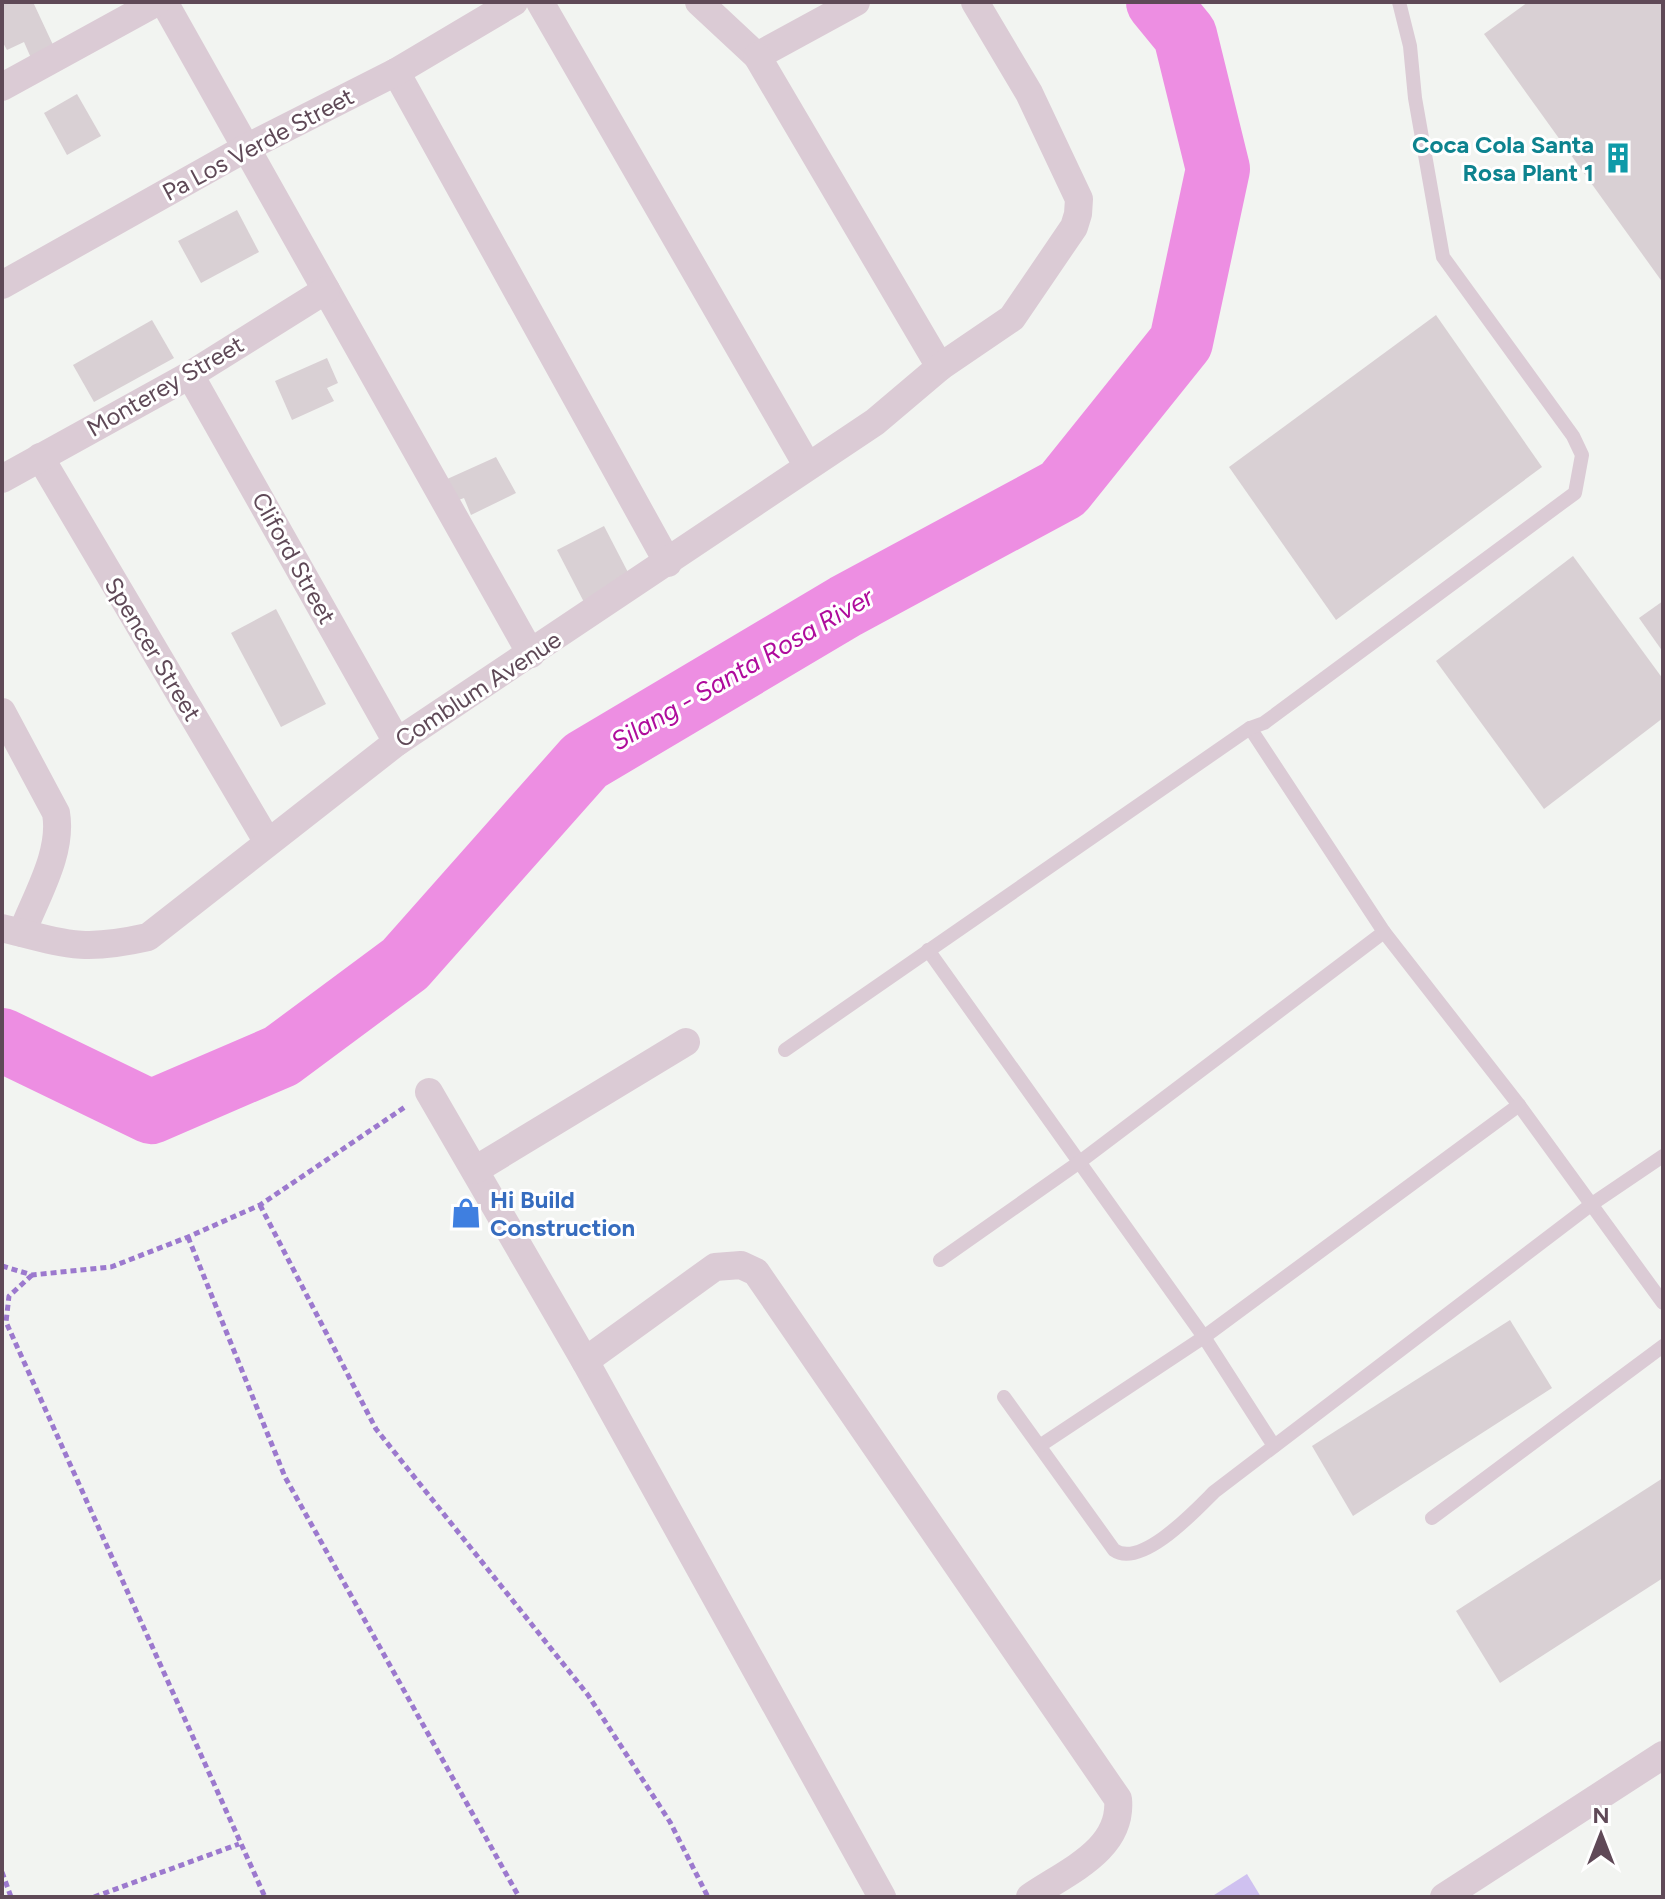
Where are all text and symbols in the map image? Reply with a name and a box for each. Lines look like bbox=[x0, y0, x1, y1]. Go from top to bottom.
street label: Pa Los Verde Street bbox=[157, 81, 359, 207]
place label: Coca Cola Santa Rosa Plant 1 bbox=[1412, 130, 1594, 187]
building icon: Coca Cola Santa Rosa Plant 1 bbox=[1601, 141, 1635, 175]
street label: Monterey Street bbox=[81, 329, 249, 443]
street label: Cliford Street bbox=[246, 487, 342, 629]
street label: Spencer Street bbox=[99, 572, 207, 726]
water label: Silang - Santa Rosa River bbox=[605, 580, 880, 757]
street label: Comblum Avenue bbox=[390, 625, 566, 753]
place label: Hi Build Construction bbox=[490, 1185, 635, 1242]
shop icon: Hi Build Construction bbox=[449, 1196, 483, 1230]
north arrow bbox=[1561, 1795, 1641, 1875]
text: N bbox=[1592, 1802, 1610, 1829]

